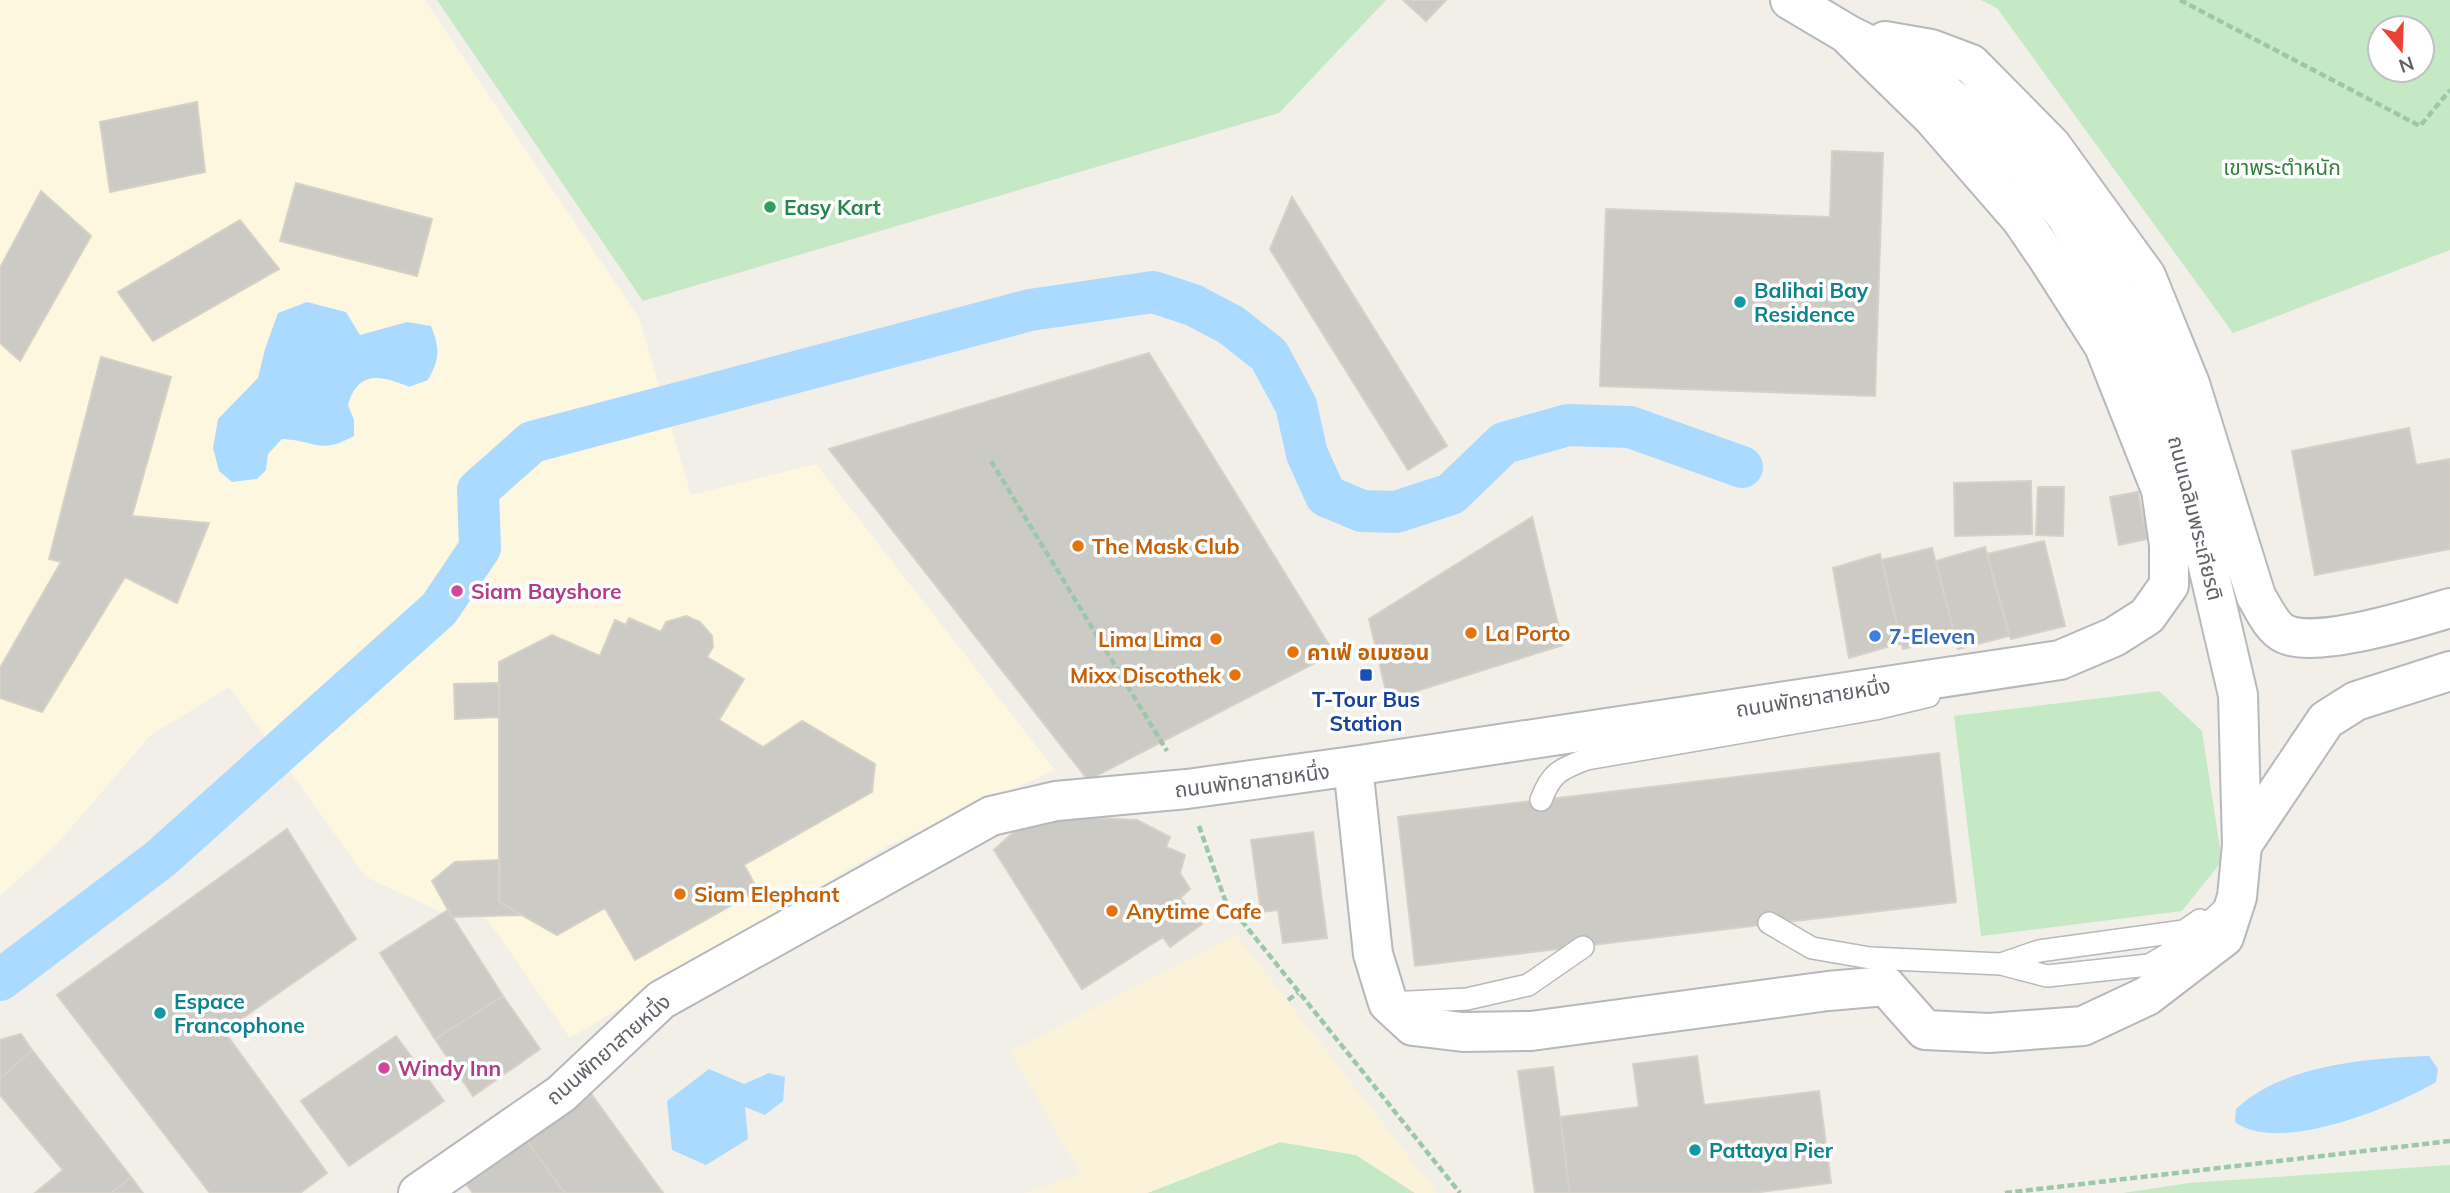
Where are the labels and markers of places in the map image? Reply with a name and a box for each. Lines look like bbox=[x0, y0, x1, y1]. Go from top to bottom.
place label: Easy Kart bbox=[784, 194, 881, 220]
marker: Easy Kart bbox=[762, 199, 778, 215]
place label: Balihai Bay Residence bbox=[1754, 277, 1869, 327]
marker: Balihai Bay Residence bbox=[1732, 294, 1748, 310]
place label: The Mask Club bbox=[1092, 533, 1239, 559]
marker: The Mask Club bbox=[1070, 538, 1086, 554]
place label: Siam Bayshore bbox=[471, 578, 622, 604]
marker: Siam Bayshore bbox=[449, 583, 465, 599]
place label: La Porto bbox=[1485, 620, 1571, 646]
place label: 7-Eleven bbox=[1889, 623, 1976, 649]
marker: La Porto bbox=[1463, 625, 1479, 641]
place label: Lima Lima bbox=[1098, 626, 1202, 652]
marker: 7-Eleven bbox=[1867, 628, 1883, 644]
marker: Lima Lima bbox=[1208, 631, 1224, 647]
place label: คาเฟ่ อเมซอน bbox=[1307, 639, 1429, 665]
marker: คาเฟ่ อเมซอน bbox=[1285, 644, 1301, 660]
place label: Mixx Discothek bbox=[1070, 662, 1221, 688]
marker: Mixx Discothek bbox=[1227, 667, 1243, 683]
marker: T-Tour Bus Station bbox=[1358, 667, 1374, 683]
place label: T-Tour Bus Station bbox=[1312, 686, 1420, 736]
place label: Siam Elephant bbox=[694, 881, 840, 907]
marker: Siam Elephant bbox=[672, 886, 688, 902]
place label: Anytime Cafe bbox=[1126, 898, 1262, 924]
marker: Anytime Cafe bbox=[1104, 903, 1120, 919]
place label: Espace Francophone bbox=[174, 988, 305, 1038]
marker: Espace Francophone bbox=[152, 1005, 168, 1021]
place label: Windy Inn bbox=[398, 1055, 501, 1081]
marker: Windy Inn bbox=[376, 1060, 392, 1076]
place label: Pattaya Pier bbox=[1709, 1137, 1834, 1163]
marker: Pattaya Pier bbox=[1687, 1142, 1703, 1158]

